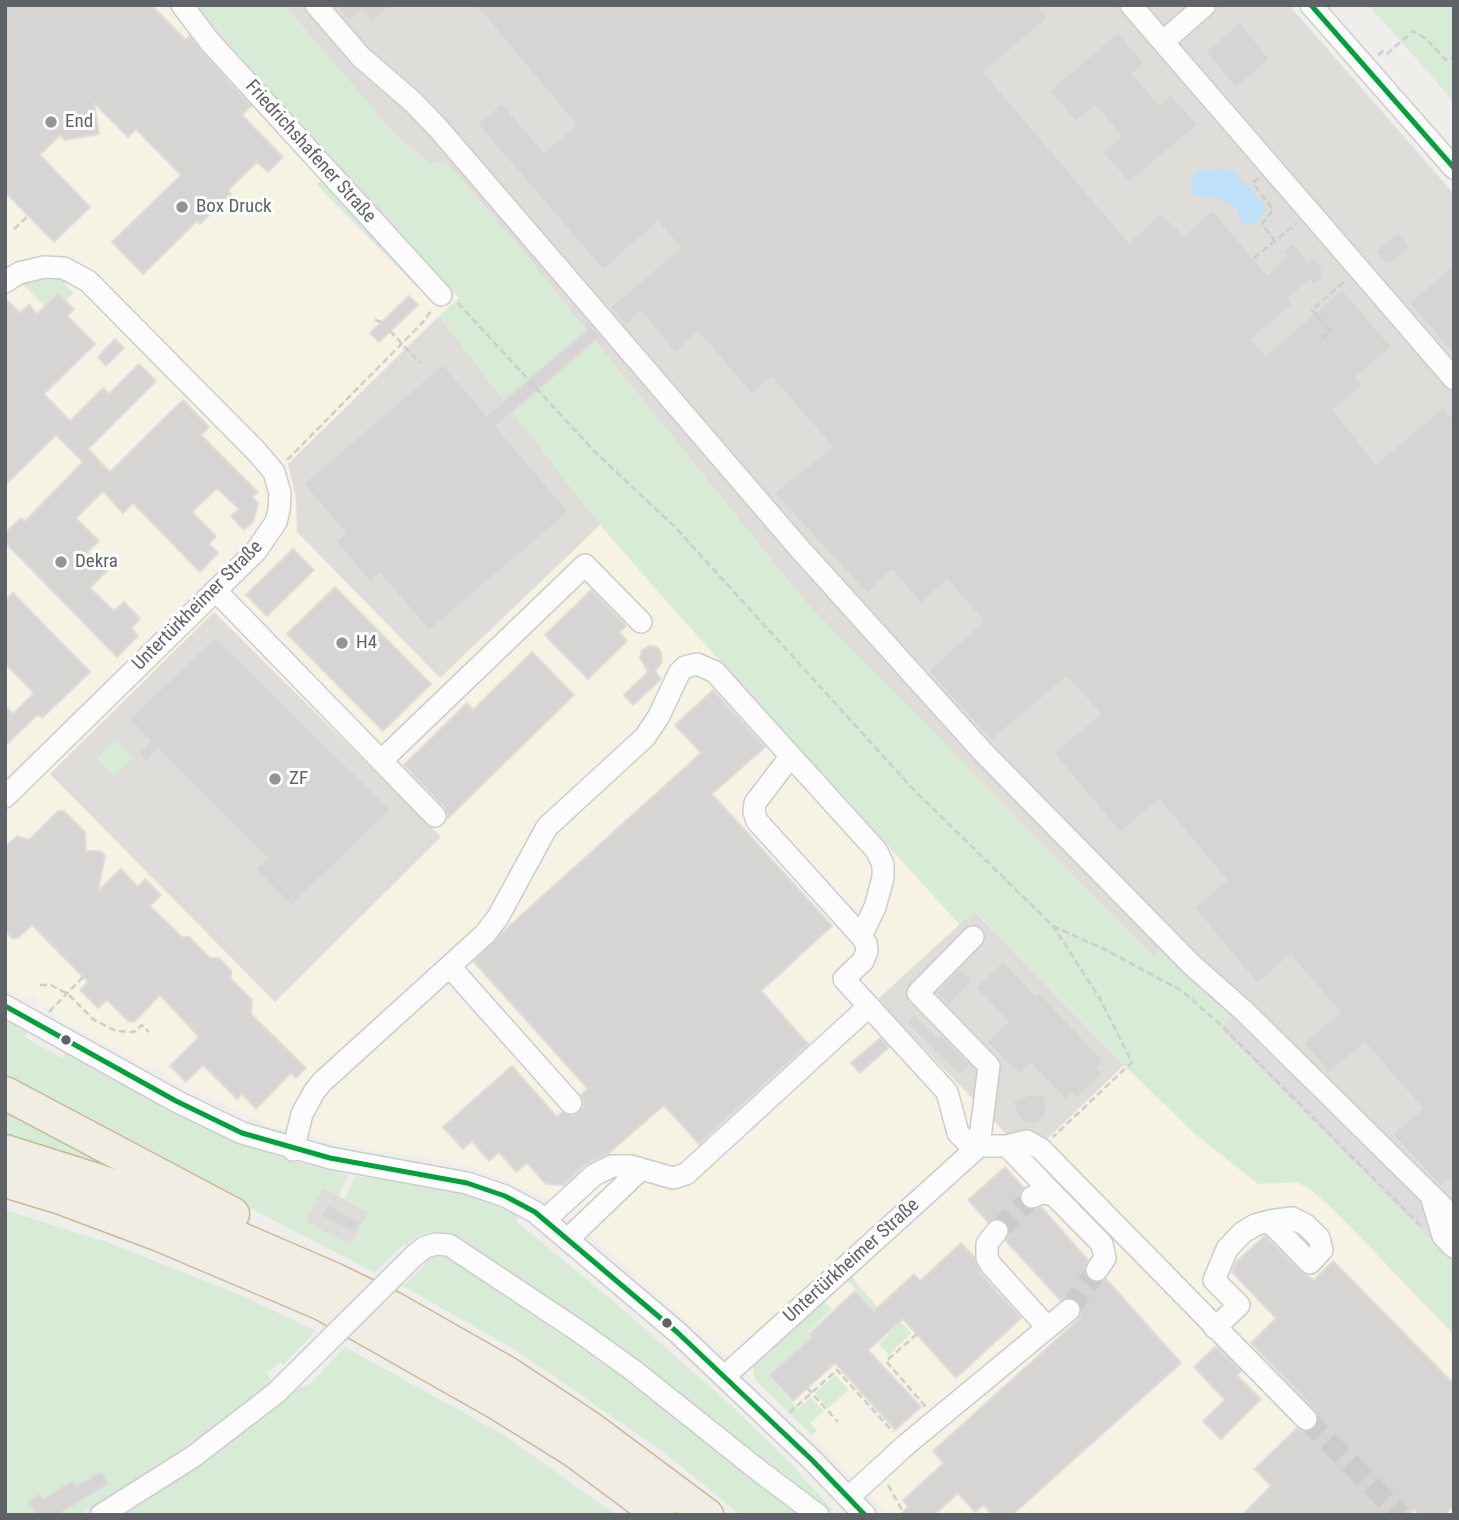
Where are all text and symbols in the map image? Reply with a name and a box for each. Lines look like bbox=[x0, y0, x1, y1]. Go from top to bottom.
street label: Friedrichshafener Straße bbox=[240, 76, 380, 228]
place label: End bbox=[65, 111, 93, 133]
marker: End bbox=[43, 114, 59, 130]
place label: Box Druck bbox=[196, 196, 272, 218]
marker: Box Druck bbox=[174, 199, 190, 215]
street label: Untertürkheimer Straße bbox=[128, 536, 268, 676]
place label: Dekra bbox=[75, 551, 118, 573]
marker: Dekra bbox=[53, 554, 69, 570]
place label: H4 bbox=[356, 632, 377, 654]
marker: H4 bbox=[334, 635, 350, 651]
place label: ZF bbox=[289, 768, 308, 790]
marker: ZF bbox=[267, 771, 283, 787]
unlabelled marker bbox=[59, 1033, 73, 1047]
street label: Untertürkheimer Straße bbox=[780, 1194, 924, 1328]
unlabelled marker bbox=[660, 1316, 674, 1330]

